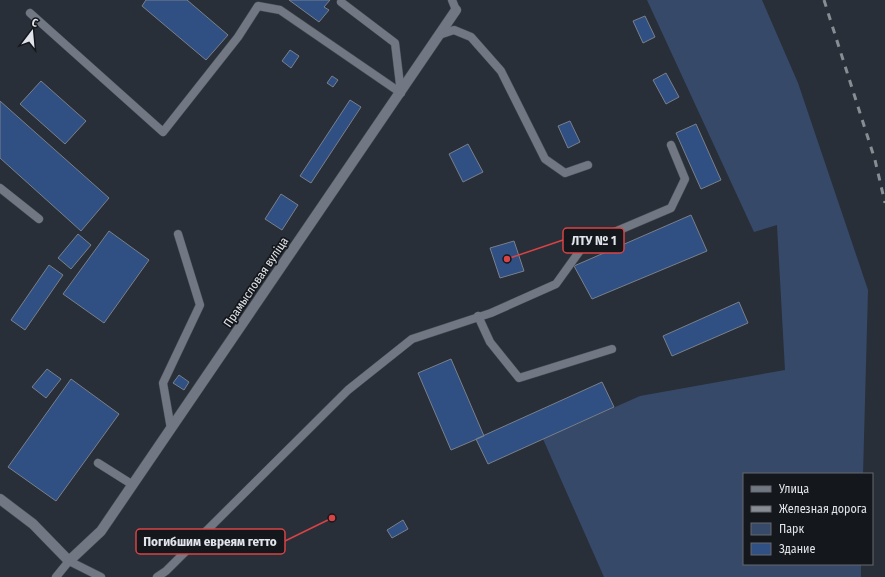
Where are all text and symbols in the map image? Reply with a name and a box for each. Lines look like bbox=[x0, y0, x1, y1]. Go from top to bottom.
north arrow bbox=[12, 12, 52, 52]
text: С bbox=[30, 16, 39, 30]
callout: ЛТУ № 1 bbox=[563, 228, 624, 253]
text: ЛТУ № 1 bbox=[571, 233, 617, 248]
street label: Прамысловая вуліца bbox=[221, 234, 291, 330]
legend bbox=[743, 473, 873, 565]
text: Улица bbox=[778, 482, 809, 496]
text: Железная дорога bbox=[779, 502, 867, 516]
text: Парк bbox=[779, 522, 805, 536]
callout: Погибшим евреям гетто bbox=[136, 529, 285, 554]
text: Погибшим евреям гетто bbox=[143, 534, 277, 549]
text: Здание bbox=[779, 542, 815, 556]

